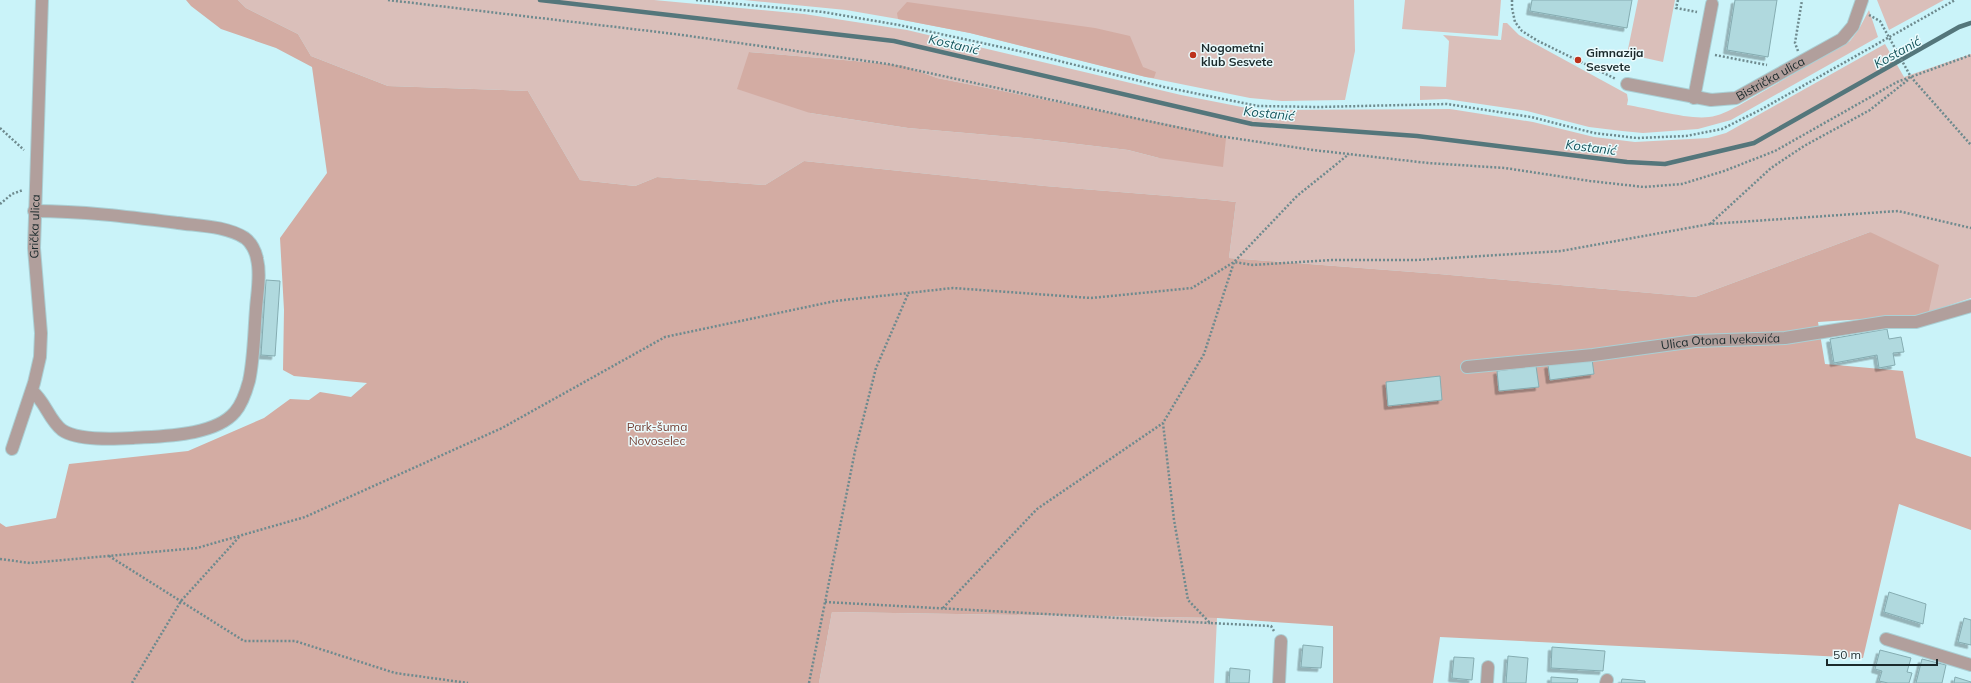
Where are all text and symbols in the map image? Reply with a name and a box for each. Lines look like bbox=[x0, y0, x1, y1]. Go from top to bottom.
water label: Kostanić bbox=[927, 30, 981, 58]
water label: Kostanić bbox=[1871, 32, 1924, 71]
place label: Nogometni klub Sesvete bbox=[1201, 40, 1273, 69]
place label: Gimnazija Sesvete bbox=[1586, 45, 1644, 74]
marker: Nogometni klub Sesvete bbox=[1188, 50, 1198, 60]
street label: Bistrička ulica bbox=[1733, 53, 1807, 104]
marker: Gimnazija Sesvete bbox=[1573, 55, 1583, 65]
water label: Kostanić bbox=[1243, 102, 1296, 124]
water label: Kostanić bbox=[1565, 136, 1618, 158]
street label: Grička ulica bbox=[26, 194, 43, 259]
street label: Ulica Otona Ivekovića bbox=[1660, 330, 1780, 353]
park label: Park-šuma Novoselec bbox=[627, 419, 687, 448]
scale bar bbox=[1827, 641, 1937, 667]
text: 50 m bbox=[1833, 647, 1861, 662]

